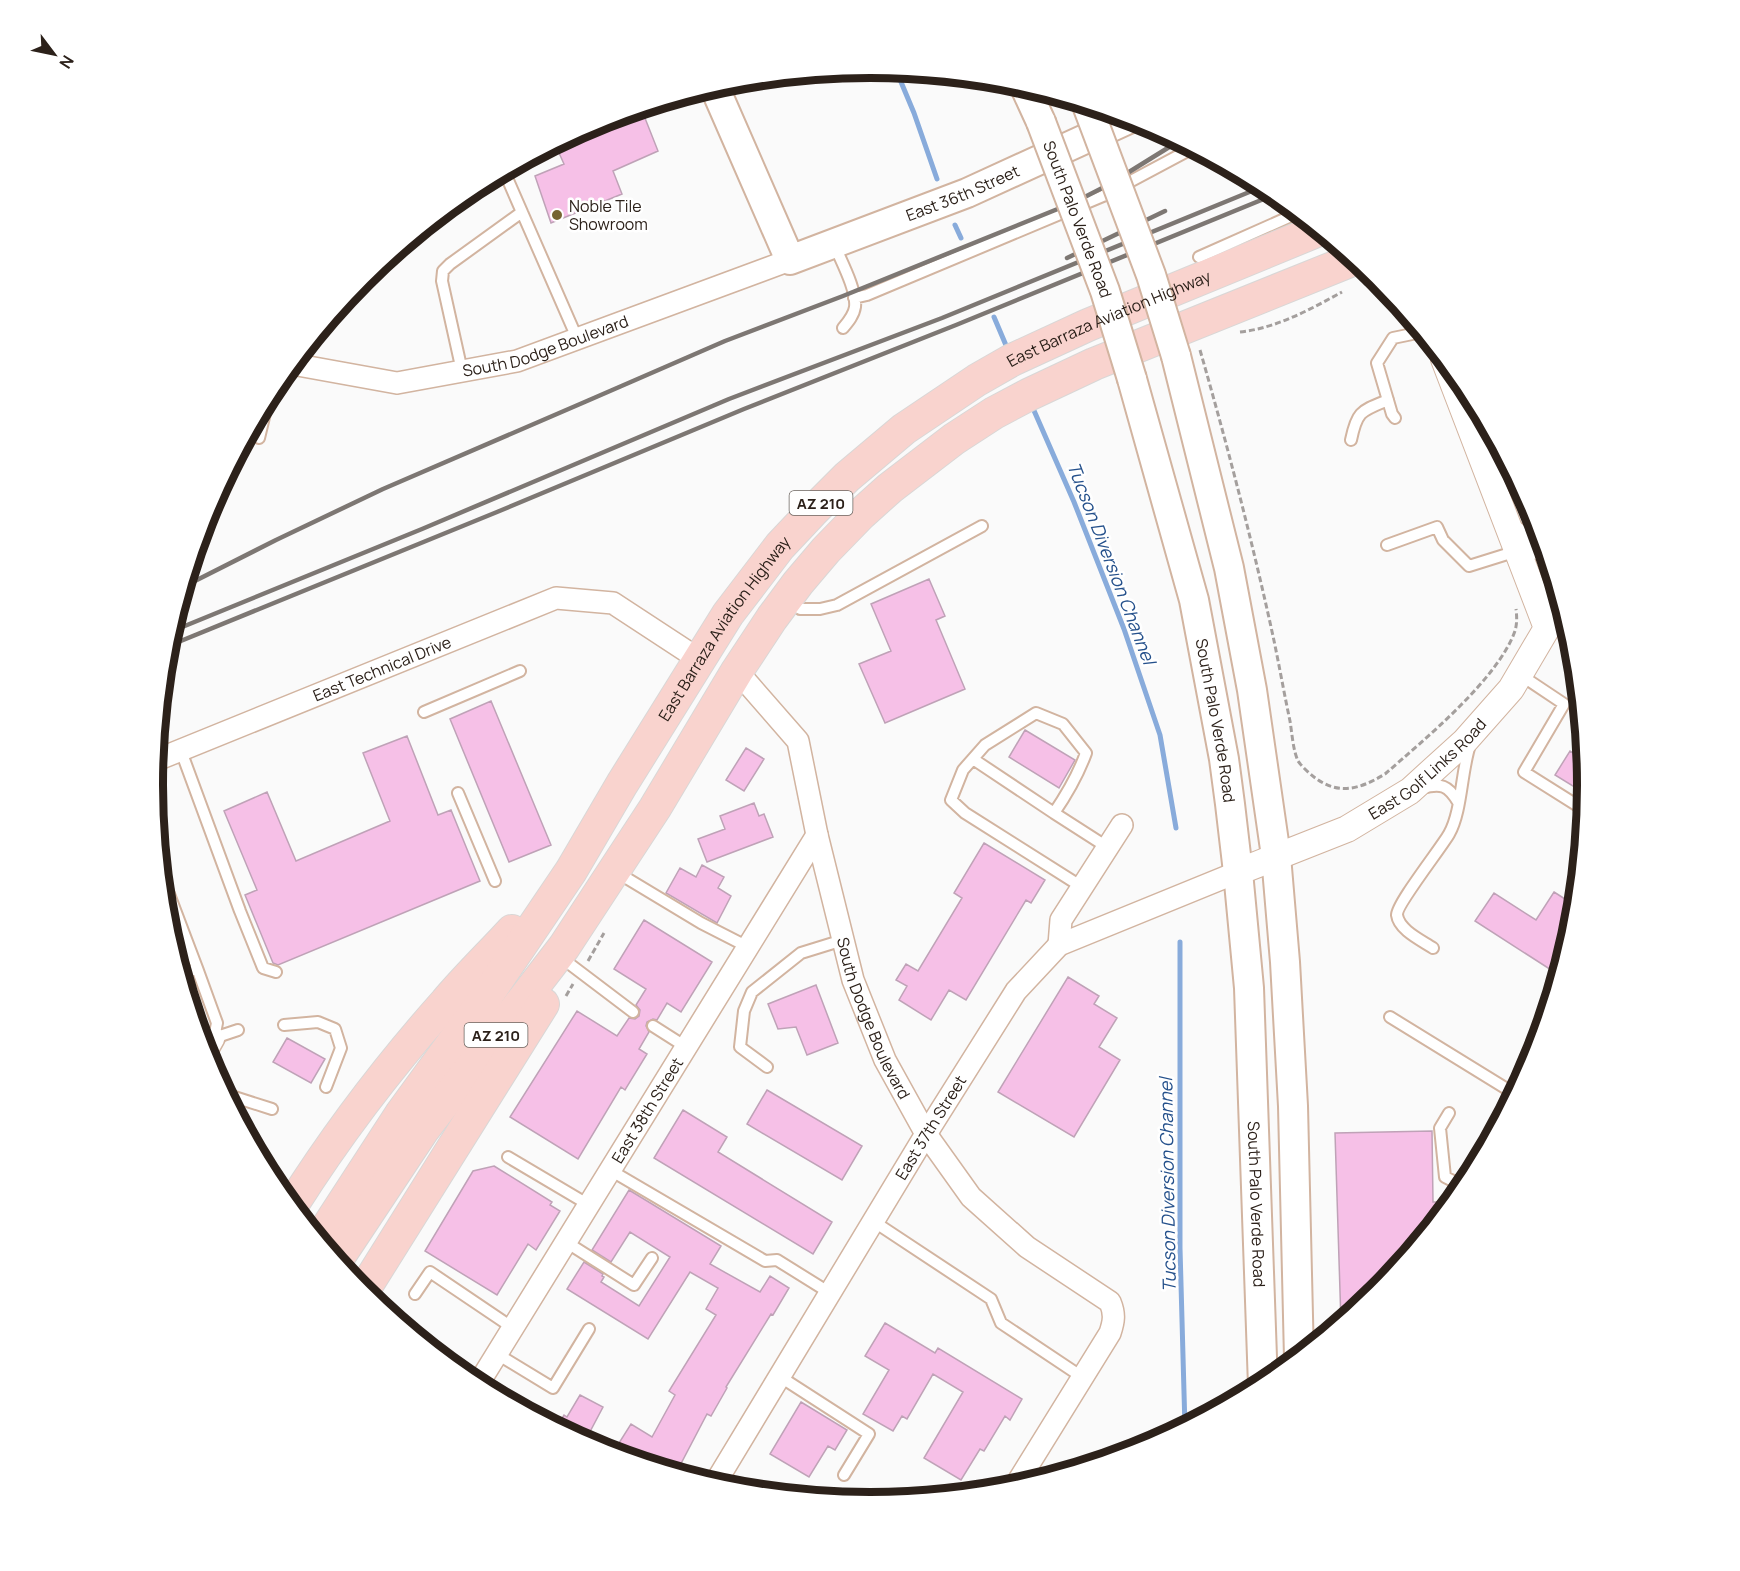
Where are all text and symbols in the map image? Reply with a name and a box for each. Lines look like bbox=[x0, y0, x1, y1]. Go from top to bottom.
north arrow bbox=[24, 24, 84, 84]
text: N bbox=[54, 51, 79, 73]
street label: South Palo Verde Road bbox=[1038, 138, 1117, 300]
street label: East 36th Street bbox=[903, 160, 1023, 226]
place label: Noble Tile Showroom bbox=[569, 195, 648, 235]
marker: Noble Tile Showroom bbox=[550, 208, 564, 222]
street label: East Barraza Aviation Highway bbox=[1002, 265, 1214, 372]
street label: South Dodge Boulevard bbox=[461, 310, 631, 382]
water label: Tucson Diversion Channel bbox=[1062, 458, 1163, 670]
road number: AZ 210 bbox=[790, 491, 852, 515]
street label: East Barraza Aviation Highway bbox=[653, 531, 795, 725]
street label: East Technical Drive bbox=[310, 631, 454, 706]
street label: South Palo Verde Road bbox=[1190, 637, 1241, 804]
street label: East Golf Links Road bbox=[1364, 713, 1491, 825]
street label: South Dodge Boulevard bbox=[832, 935, 916, 1103]
road number: AZ 210 bbox=[464, 1023, 528, 1047]
street label: East 38th Street bbox=[606, 1053, 688, 1167]
street label: East 37th Street bbox=[890, 1071, 971, 1184]
water label: Tucson Diversion Channel bbox=[1153, 1075, 1181, 1293]
street label: South Palo Verde Road bbox=[1243, 1121, 1271, 1288]

